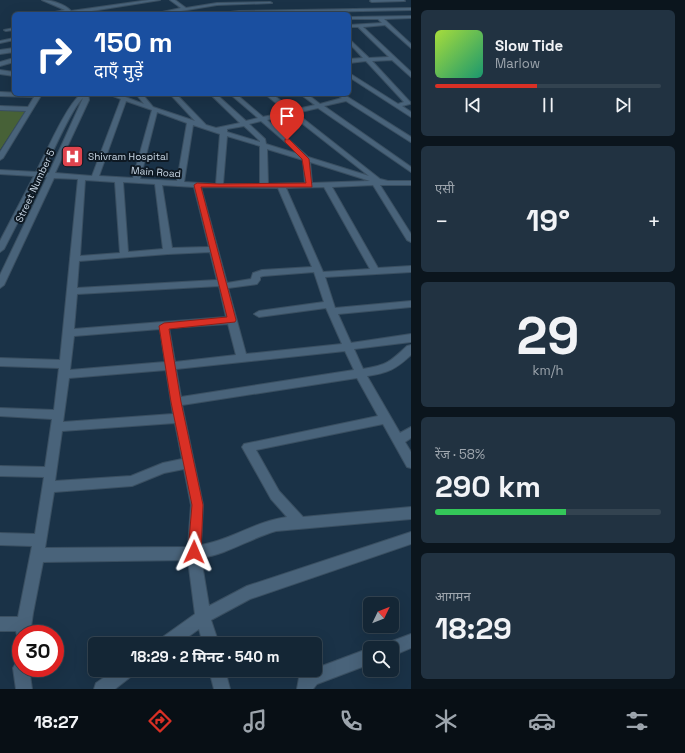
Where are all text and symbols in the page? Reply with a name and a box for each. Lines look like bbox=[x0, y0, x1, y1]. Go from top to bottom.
text: 150 m bbox=[94, 24, 173, 60]
icon: right bbox=[28, 28, 80, 80]
text: Slow Tide bbox=[495, 36, 563, 55]
text: Marlow bbox=[495, 55, 540, 72]
text: दाएँ मुड़ें bbox=[94, 59, 143, 82]
icon: previous bbox=[462, 94, 484, 116]
icon: pause bbox=[537, 94, 559, 116]
icon: next bbox=[612, 94, 634, 116]
pin bbox=[270, 99, 304, 140]
icon: arrive bbox=[276, 105, 298, 127]
hospital icon: Shivram Hospital bbox=[59, 143, 85, 169]
street label: Street Number 5 bbox=[12, 147, 58, 225]
place label: Shivram Hospital bbox=[88, 150, 168, 163]
street label: Main Road bbox=[131, 164, 181, 180]
text: एसी bbox=[435, 180, 454, 197]
text: 19° bbox=[526, 201, 570, 240]
text: − bbox=[435, 207, 449, 235]
text: + bbox=[647, 207, 661, 235]
text: 29 bbox=[517, 303, 579, 369]
text: km/h bbox=[533, 362, 563, 379]
text: रेंज · 58% bbox=[435, 446, 485, 463]
text: 290 km bbox=[435, 467, 541, 506]
position arrow bbox=[173, 531, 215, 573]
text: आगमन bbox=[435, 588, 471, 605]
north arrow bbox=[363, 597, 399, 633]
map controls bbox=[363, 597, 399, 677]
text: 18:29 bbox=[435, 609, 512, 648]
speed limit sign: 30 bbox=[12, 625, 64, 677]
button: search bbox=[363, 641, 399, 677]
text: 18:29 · 2 मिनट · 540 m bbox=[130, 647, 280, 666]
icon: directions bbox=[146, 707, 174, 735]
icon: music bbox=[241, 707, 269, 735]
icon: phone bbox=[337, 707, 365, 735]
icon: climate bbox=[432, 707, 460, 735]
icon: car bbox=[528, 707, 556, 735]
icon: filters bbox=[623, 707, 651, 735]
text: 18:27 bbox=[34, 710, 79, 733]

